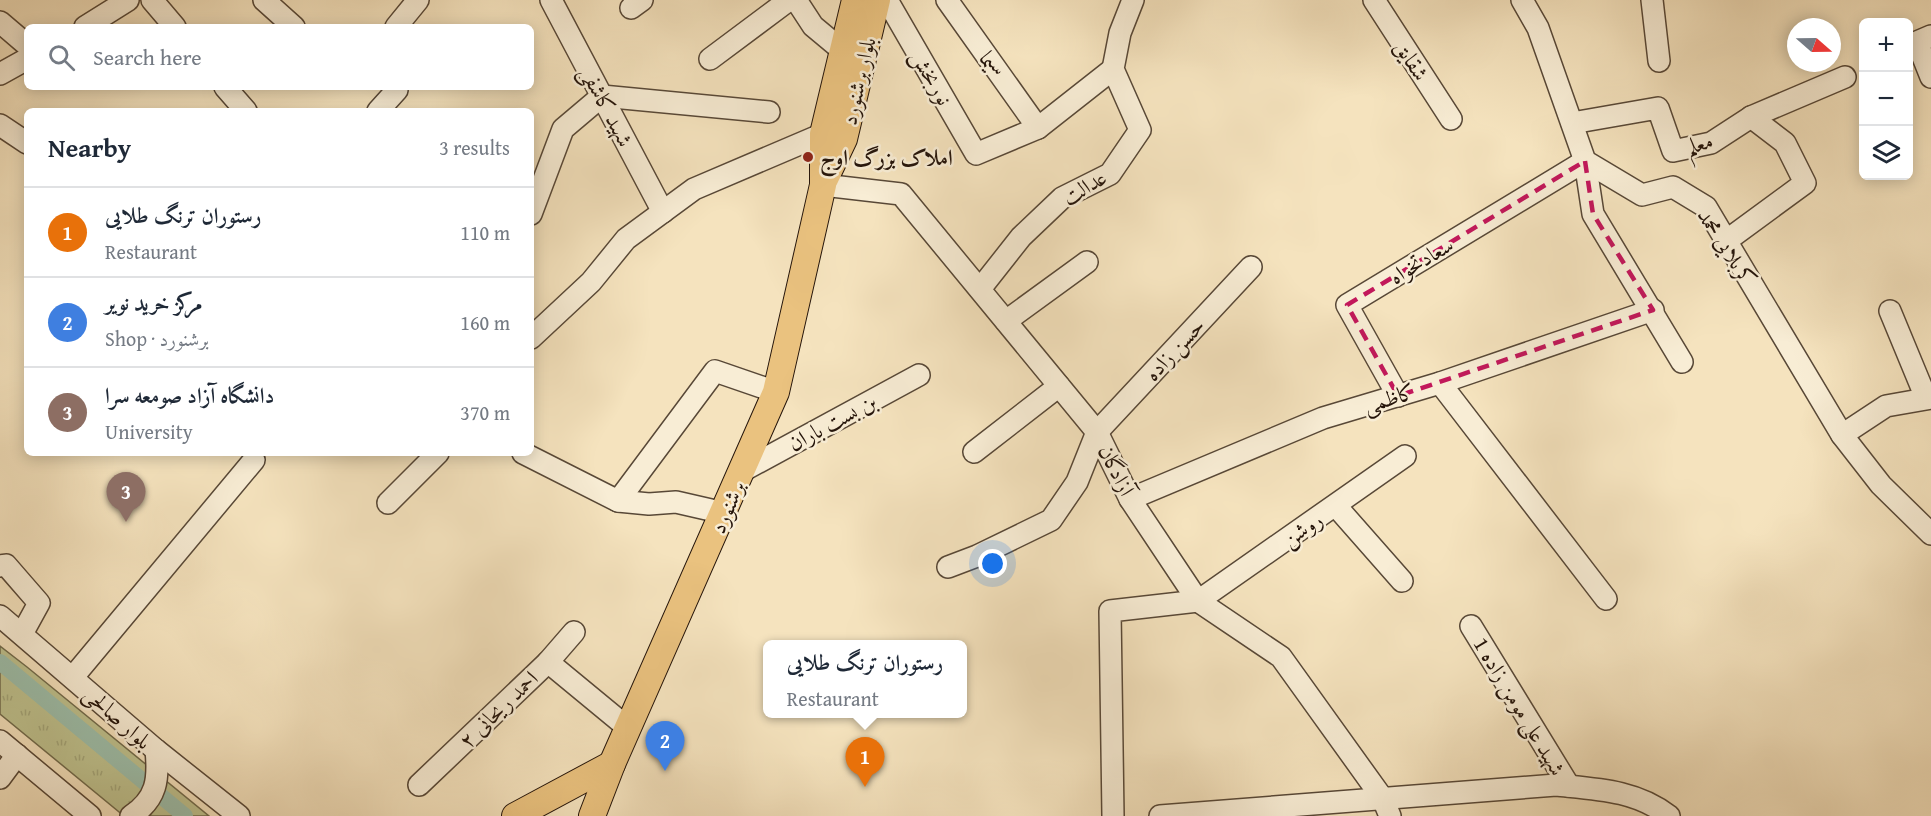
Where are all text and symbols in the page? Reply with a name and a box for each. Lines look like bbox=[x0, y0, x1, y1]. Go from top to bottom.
north arrow bbox=[1787, 18, 1841, 72]
map controls bbox=[1859, 18, 1913, 180]
button: + bbox=[1859, 18, 1913, 72]
search box bbox=[24, 24, 534, 90]
street label: شقایق bbox=[1387, 33, 1437, 87]
street label: بلوار برشنورد bbox=[832, 34, 884, 128]
icon: search bbox=[45, 41, 78, 74]
text: Search here bbox=[93, 41, 202, 73]
street label: نوربخش bbox=[903, 43, 961, 111]
street label: سیما bbox=[971, 44, 1013, 84]
street label: شهید کاشفی bbox=[571, 60, 642, 153]
button: − bbox=[1859, 72, 1913, 126]
street label: معلم bbox=[1681, 124, 1719, 169]
button: layers bbox=[1859, 126, 1913, 180]
text: Nearby bbox=[48, 128, 131, 167]
text: 3 results bbox=[439, 133, 510, 162]
place label: املاک بزرگ اوج bbox=[820, 141, 953, 177]
marker: املاک بزرگ اوج bbox=[801, 150, 815, 164]
street label: عدالت bbox=[1056, 161, 1112, 213]
text: رستوران ترنگ طلایی bbox=[105, 199, 262, 231]
street label: کربلایی محمد bbox=[1690, 202, 1764, 292]
text: 1 bbox=[62, 218, 73, 247]
text: 110 m bbox=[460, 218, 510, 247]
street label: سعادتخواه bbox=[1383, 228, 1459, 292]
text: Restaurant bbox=[105, 237, 197, 266]
text: مرکز خرید نویر bbox=[105, 286, 202, 318]
text: 2 bbox=[62, 308, 73, 337]
text: 160 m bbox=[460, 308, 510, 337]
street label: حسن زاده bbox=[1136, 310, 1212, 388]
text: Shop · برشنورد bbox=[105, 324, 209, 353]
street label: کاظمی bbox=[1359, 375, 1419, 421]
text: دانشگاه آزاد صومعه سرا bbox=[105, 379, 274, 411]
street label: بن بست باران bbox=[782, 385, 882, 459]
text: 3 bbox=[62, 398, 73, 427]
text: 370 m bbox=[460, 398, 510, 427]
text: University bbox=[105, 417, 193, 446]
street label: آزادگان bbox=[1091, 439, 1144, 503]
pin: 3 bbox=[106, 472, 146, 522]
street label: برشنورد bbox=[701, 475, 753, 538]
street label: روشن bbox=[1275, 504, 1329, 554]
your location bbox=[978, 549, 1007, 578]
street label: شهید علی مومن زاده 1 bbox=[1465, 631, 1574, 782]
popup bbox=[763, 640, 967, 718]
text: رستوران ترنگ طلایی bbox=[787, 646, 943, 678]
street label: احمد ریحانی ۲ bbox=[451, 663, 545, 755]
street label: بلوار صالحی bbox=[77, 678, 159, 756]
text: Restaurant bbox=[787, 684, 879, 713]
pin: 2 bbox=[646, 722, 684, 771]
pin: 1 bbox=[846, 738, 884, 787]

